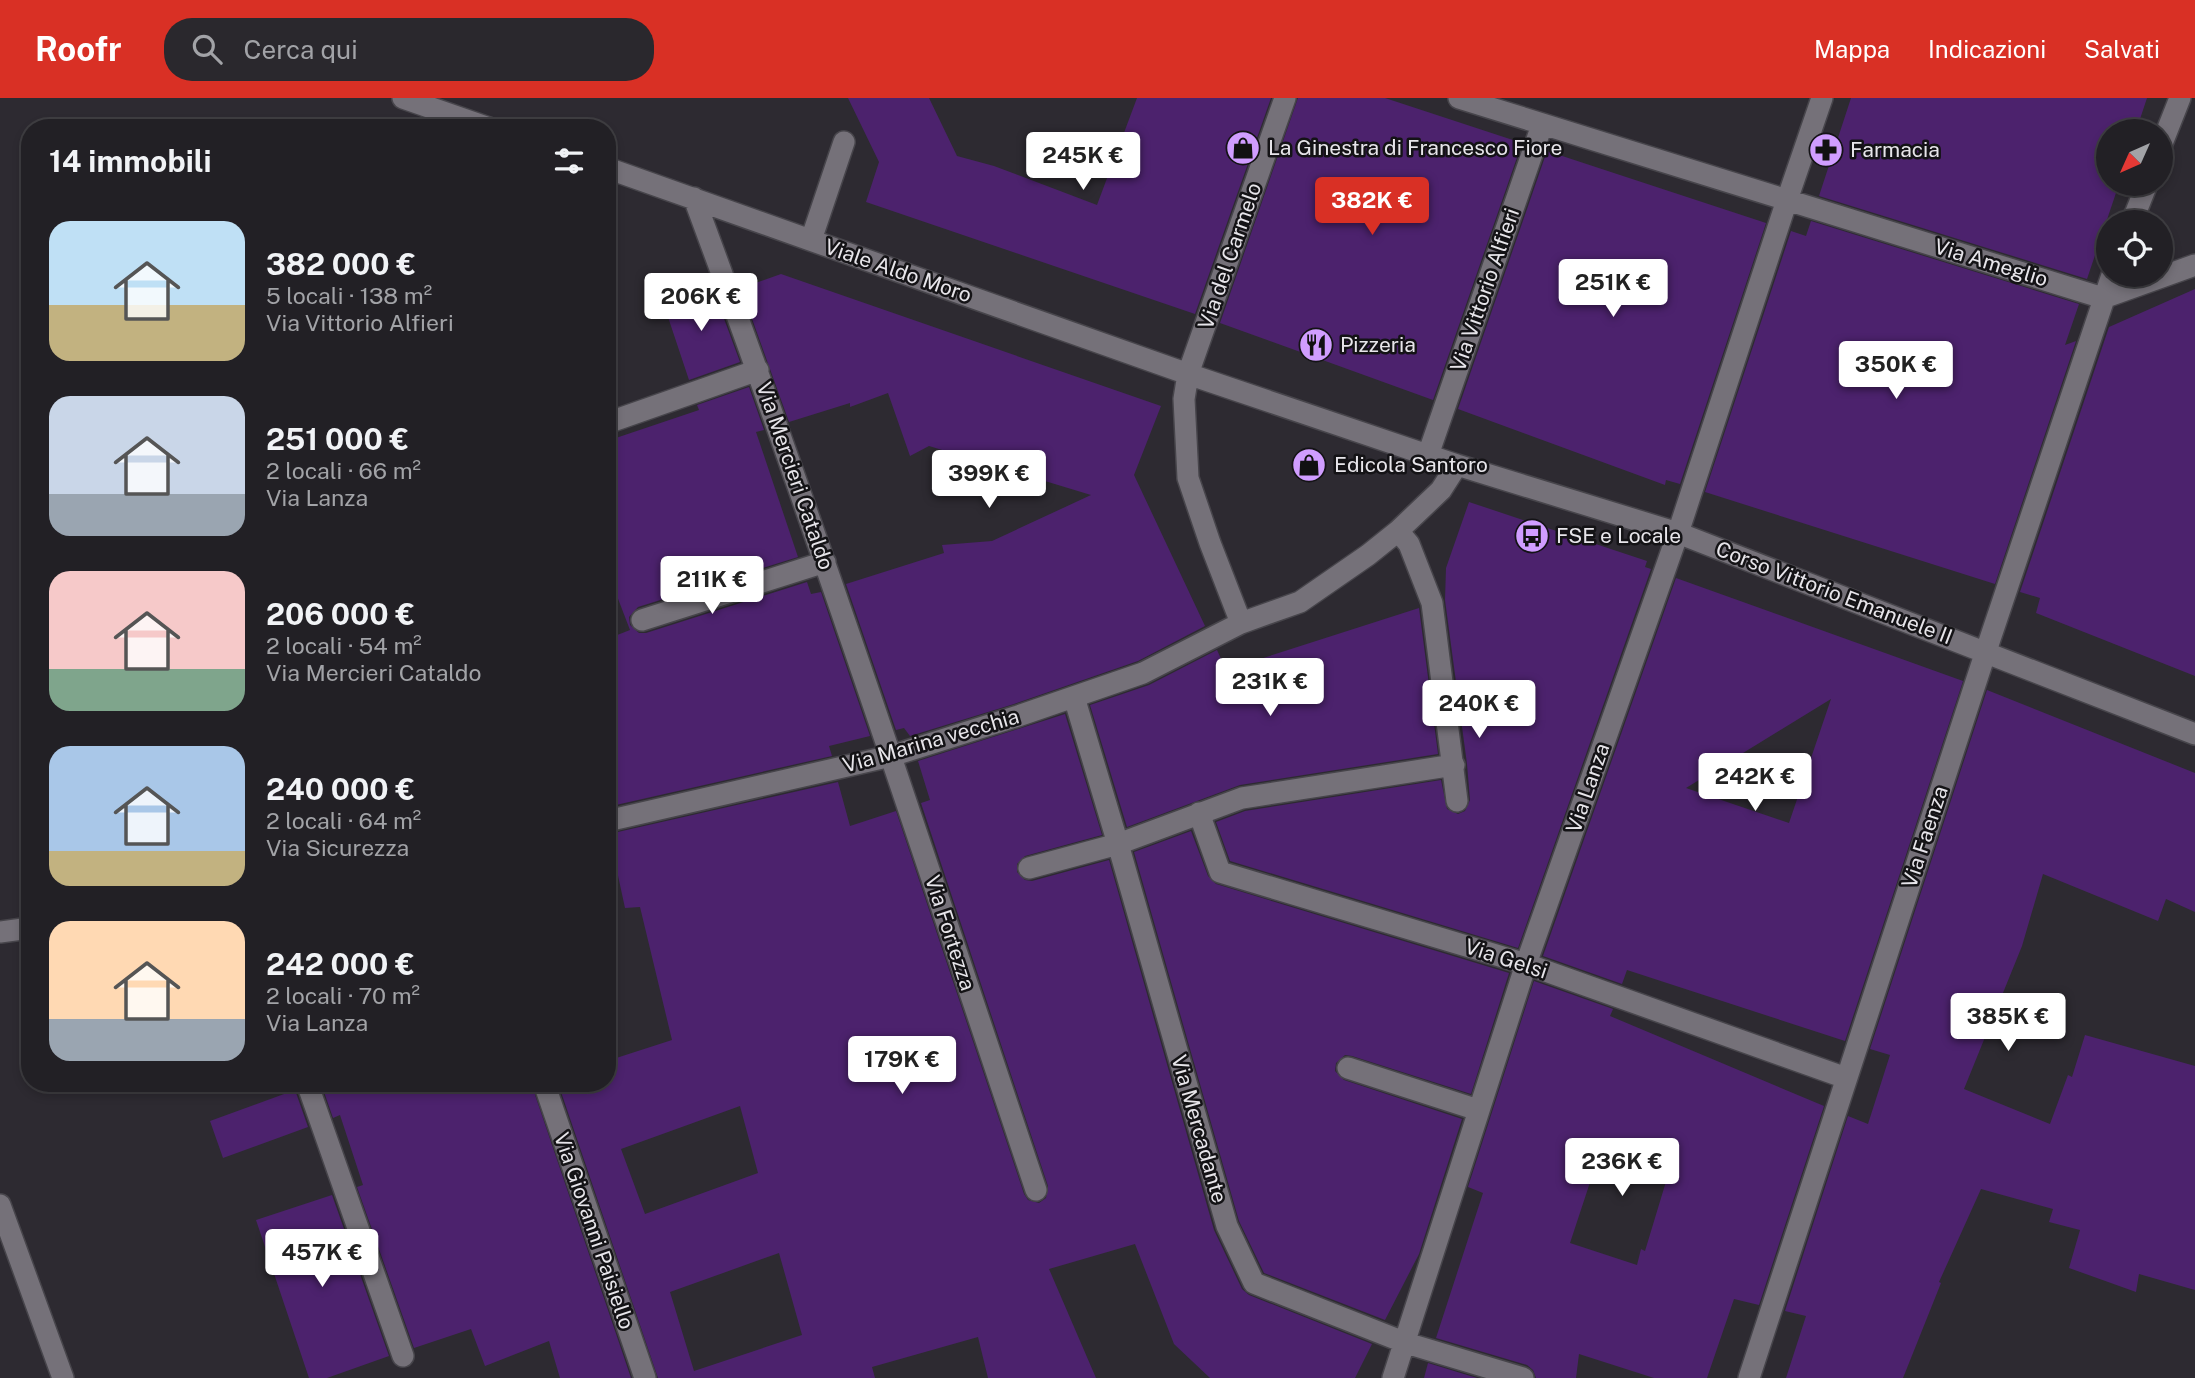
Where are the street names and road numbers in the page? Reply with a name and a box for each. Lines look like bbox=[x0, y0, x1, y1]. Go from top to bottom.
street label: Via del Carmelo bbox=[1193, 179, 1266, 333]
street label: Via Vittorio Alfieri bbox=[1445, 205, 1524, 375]
street label: Via Ameglio bbox=[1931, 233, 2051, 292]
street label: Viale Aldo Moro bbox=[821, 234, 975, 307]
street label: Via Mercieri Cataldo bbox=[752, 379, 839, 573]
street label: Corso Vittorio Emanuele II bbox=[1712, 536, 1956, 649]
street label: Via Marina vecchia bbox=[840, 703, 1022, 778]
street label: Via Lanza bbox=[1561, 740, 1615, 836]
street label: Via Faenza bbox=[1896, 783, 1953, 891]
street label: Via Fortezza bbox=[920, 872, 981, 994]
street label: Via Gelsi bbox=[1462, 933, 1551, 984]
street label: Via Mercadante bbox=[1166, 1052, 1233, 1206]
street label: Via Giovanni Paisiello bbox=[549, 1129, 640, 1332]

